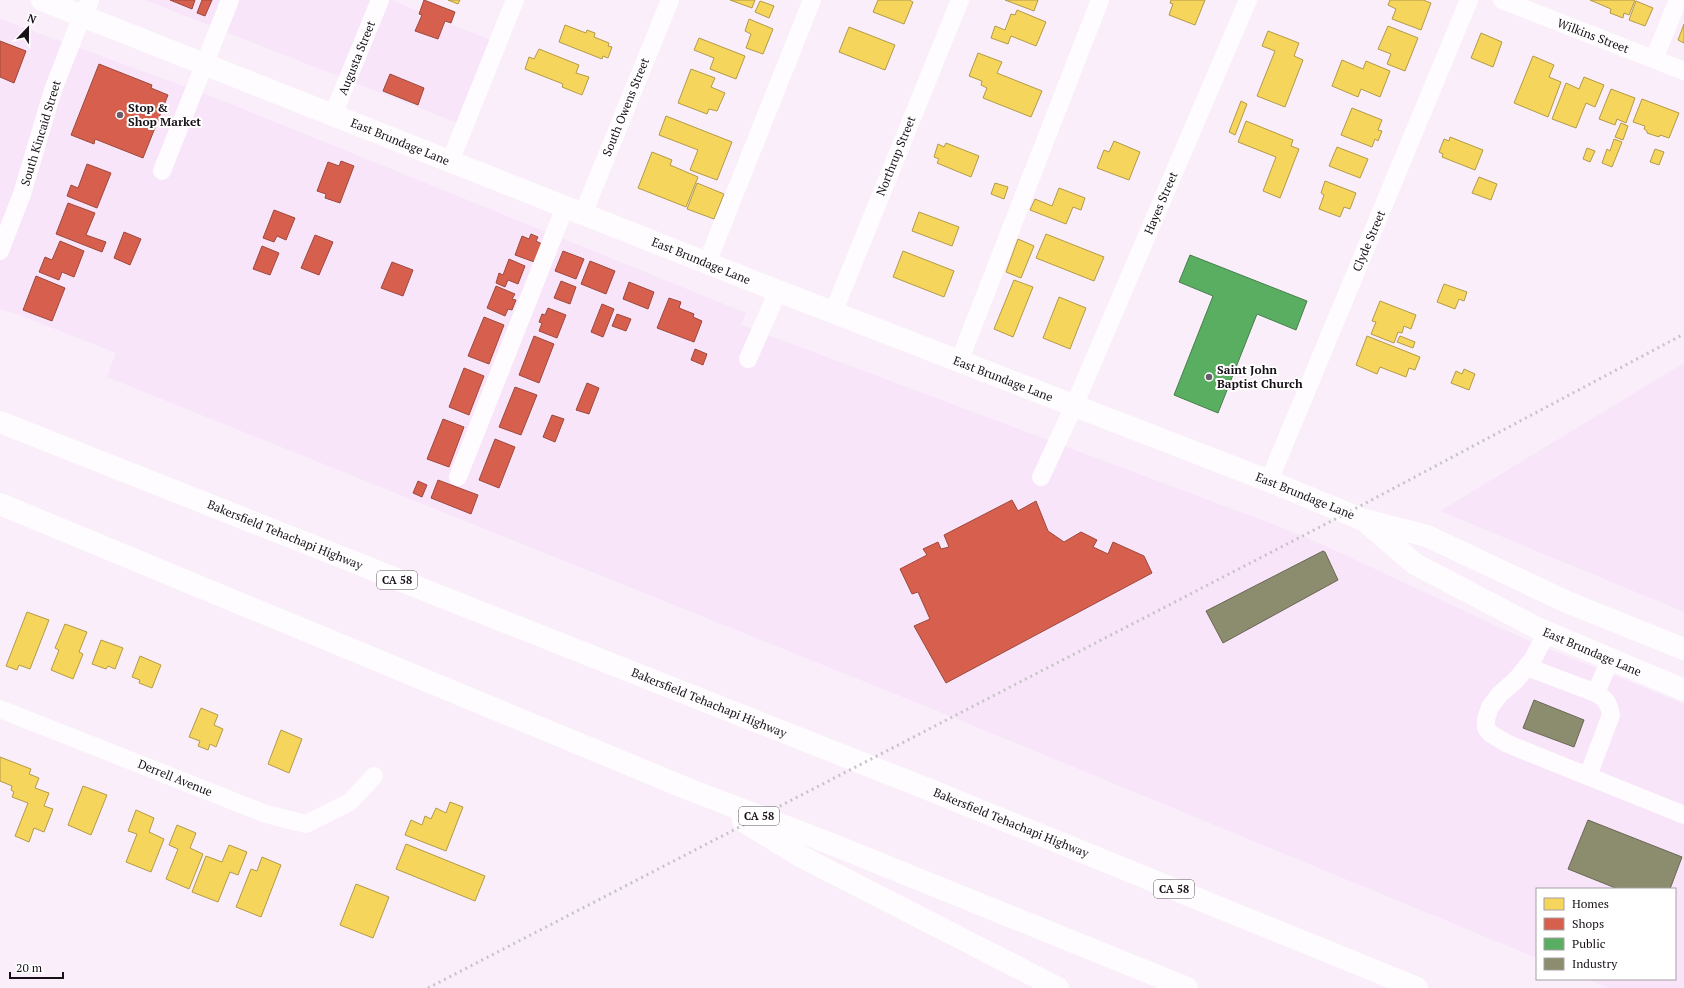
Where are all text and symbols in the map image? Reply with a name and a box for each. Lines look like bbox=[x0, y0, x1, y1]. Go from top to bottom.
north arrow bbox=[8, 8, 48, 48]
text: N bbox=[25, 11, 39, 27]
street label: Wilkins Street bbox=[1555, 15, 1632, 56]
street label: Augusta Street bbox=[335, 18, 378, 97]
street label: South Owens Street bbox=[599, 55, 652, 158]
street label: South Kincaid Street bbox=[17, 78, 64, 188]
place label: Stop & Shop Market bbox=[128, 100, 201, 129]
marker: Stop & Shop Market bbox=[115, 110, 125, 120]
street label: Northrup Street bbox=[873, 113, 919, 198]
street label: East Brundage Lane bbox=[349, 115, 452, 168]
street label: Hayes Street bbox=[1141, 169, 1181, 236]
street label: Clyde Street bbox=[1349, 207, 1388, 274]
street label: East Brundage Lane bbox=[650, 234, 753, 287]
street label: East Brundage Lane bbox=[951, 353, 1055, 404]
place label: Saint John Baptist Church bbox=[1217, 362, 1303, 391]
marker: Saint John Baptist Church bbox=[1204, 372, 1214, 382]
street label: East Brundage Lane bbox=[1254, 469, 1357, 522]
street label: Bakersfield Tehachapi Highway bbox=[205, 496, 366, 573]
road number: CA 58 bbox=[377, 571, 417, 589]
street label: East Brundage Lane bbox=[1541, 624, 1644, 679]
street label: Bakersfield Tehachapi Highway bbox=[629, 664, 790, 741]
street label: Derrell Avenue bbox=[136, 756, 215, 799]
street label: Bakersfield Tehachapi Highway bbox=[931, 784, 1092, 861]
road number: CA 58 bbox=[739, 807, 779, 825]
road number: CA 58 bbox=[1154, 880, 1194, 898]
legend bbox=[1536, 888, 1676, 980]
text: Homes bbox=[1572, 896, 1609, 911]
text: Shops bbox=[1572, 916, 1604, 931]
text: Public bbox=[1572, 936, 1606, 951]
scale bar bbox=[10, 954, 63, 980]
text: Industry bbox=[1572, 956, 1618, 971]
text: 20 m bbox=[16, 960, 43, 975]

